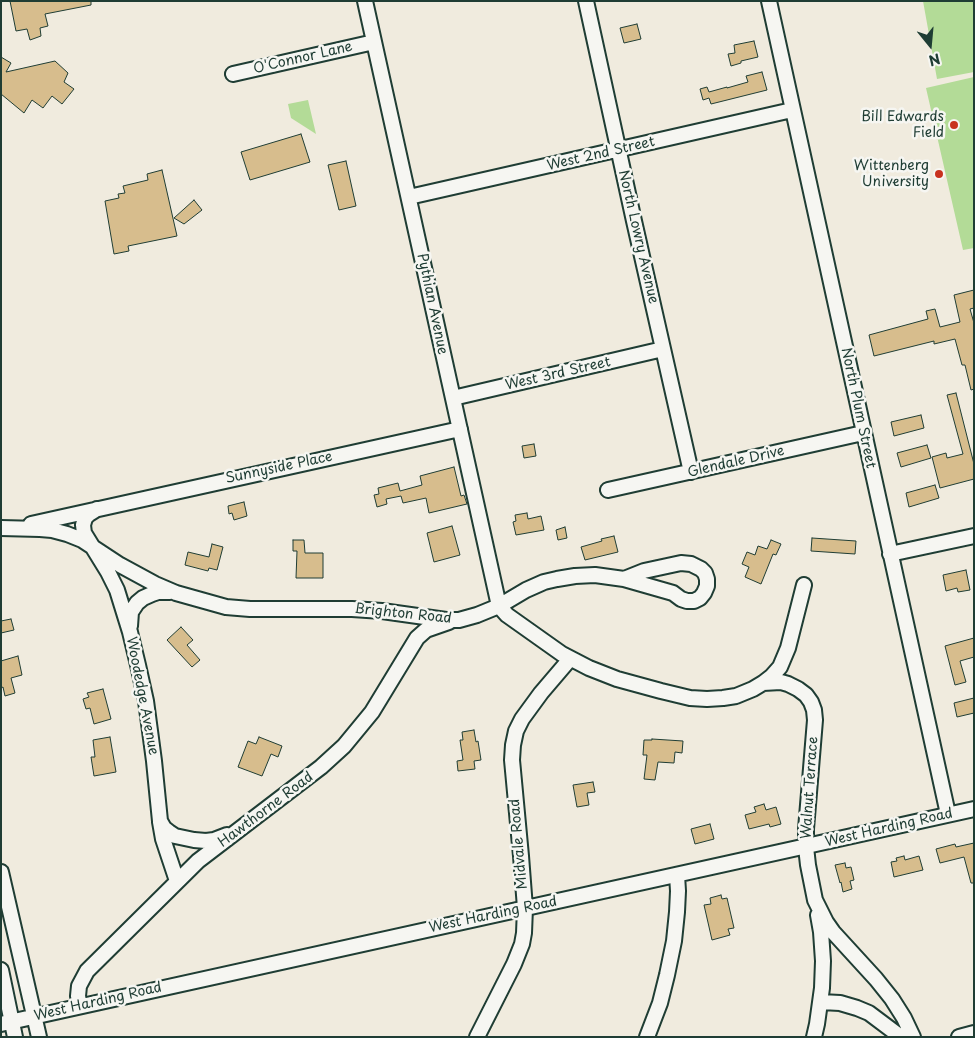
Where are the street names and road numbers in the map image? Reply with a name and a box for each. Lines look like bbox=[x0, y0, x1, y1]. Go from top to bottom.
street label: O'Connor Lane bbox=[252, 38, 354, 78]
street label: West 2nd Street bbox=[545, 133, 657, 175]
street label: North Lowry Avenue bbox=[614, 168, 662, 306]
street label: Pythian Avenue bbox=[413, 252, 451, 356]
street label: North Plum Street bbox=[837, 346, 879, 470]
street label: West 3rd Street bbox=[504, 354, 612, 394]
street label: Glendale Drive bbox=[686, 443, 786, 481]
street label: Sunnyside Place bbox=[224, 448, 334, 488]
street label: Brighton Road bbox=[354, 601, 452, 627]
street label: Woodedge Avenue bbox=[122, 635, 162, 757]
street label: Walnut Terrace bbox=[798, 736, 822, 840]
street label: Hawthorne Road bbox=[215, 769, 317, 851]
street label: Midvale Road bbox=[507, 798, 531, 890]
street label: West Harding Road bbox=[823, 805, 955, 851]
street label: West Harding Road bbox=[427, 893, 559, 937]
street label: West Harding Road bbox=[32, 979, 164, 1025]

